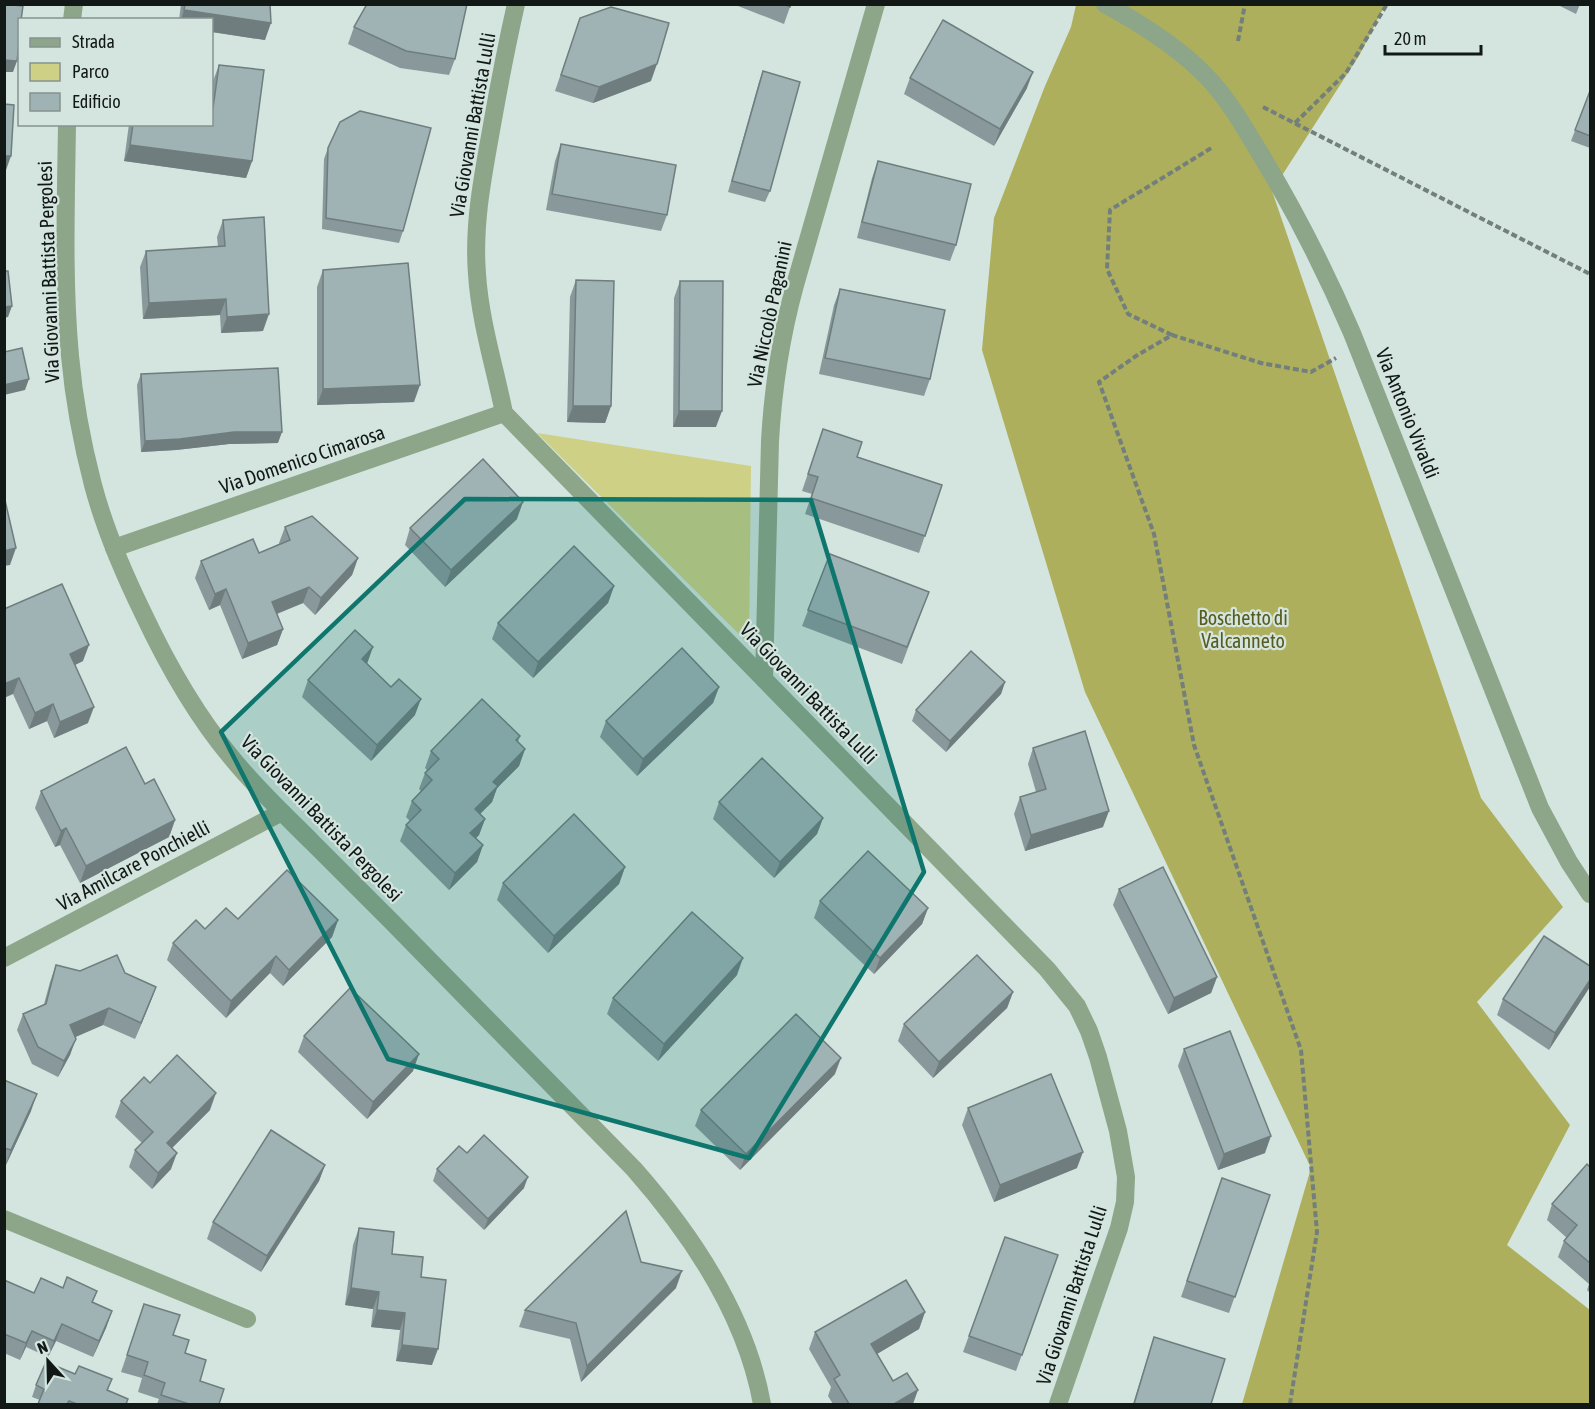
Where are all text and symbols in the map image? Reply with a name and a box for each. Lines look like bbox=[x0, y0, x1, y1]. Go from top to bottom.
legend bbox=[18, 18, 213, 126]
scale bar bbox=[1385, 18, 1481, 56]
text: 20 m bbox=[1394, 28, 1426, 49]
text: Strada bbox=[72, 31, 115, 52]
street label: Via Giovanni Battista Lulli bbox=[444, 31, 500, 219]
text: Parco bbox=[72, 61, 109, 82]
text: Edificio bbox=[72, 91, 121, 112]
street label: Via Giovanni Battista Pergolesi bbox=[33, 161, 63, 383]
street label: Via Niccolò Paganini bbox=[742, 239, 796, 389]
street label: Via Antonio Vivaldi bbox=[1371, 345, 1445, 481]
street label: Via Domenico Cimarosa bbox=[216, 420, 388, 498]
park label: Boschetto di Valcanneto bbox=[1198, 606, 1288, 652]
street label: Via Giovanni Battista Lulli bbox=[736, 618, 882, 768]
street label: Via Giovanni Battista Pergolesi bbox=[237, 730, 407, 906]
street label: Via Amilcare Ponchielli bbox=[53, 815, 213, 915]
street label: Via Giovanni Battista Lulli bbox=[1031, 1202, 1111, 1388]
north arrow bbox=[18, 1331, 78, 1391]
text: N bbox=[35, 1337, 50, 1357]

